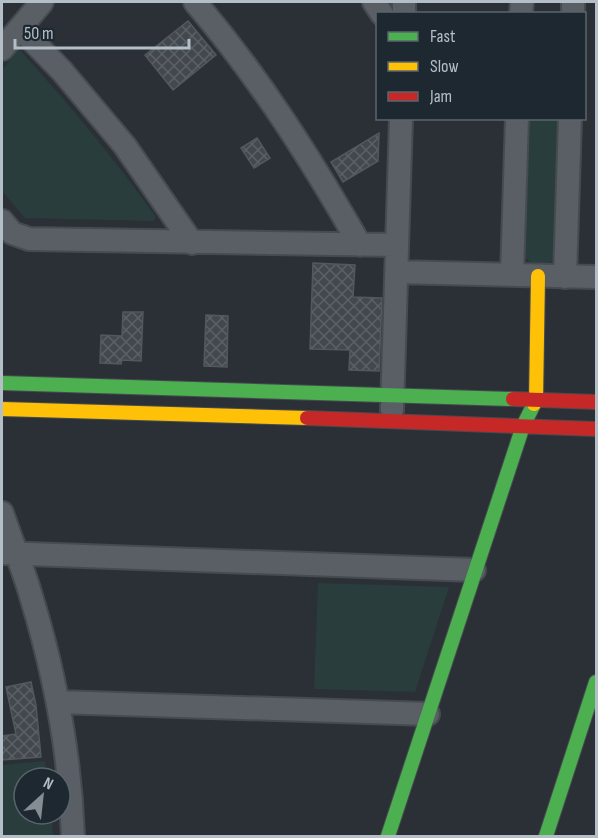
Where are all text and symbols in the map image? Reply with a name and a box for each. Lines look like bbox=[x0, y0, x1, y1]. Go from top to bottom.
scale bar bbox=[15, 12, 189, 50]
legend bbox=[376, 12, 586, 120]
text: 50 m bbox=[24, 23, 54, 44]
text: Fast bbox=[430, 26, 456, 47]
text: Slow bbox=[430, 56, 459, 77]
text: Jam bbox=[429, 86, 452, 107]
north arrow bbox=[12, 766, 72, 826]
text: N bbox=[40, 774, 56, 794]

